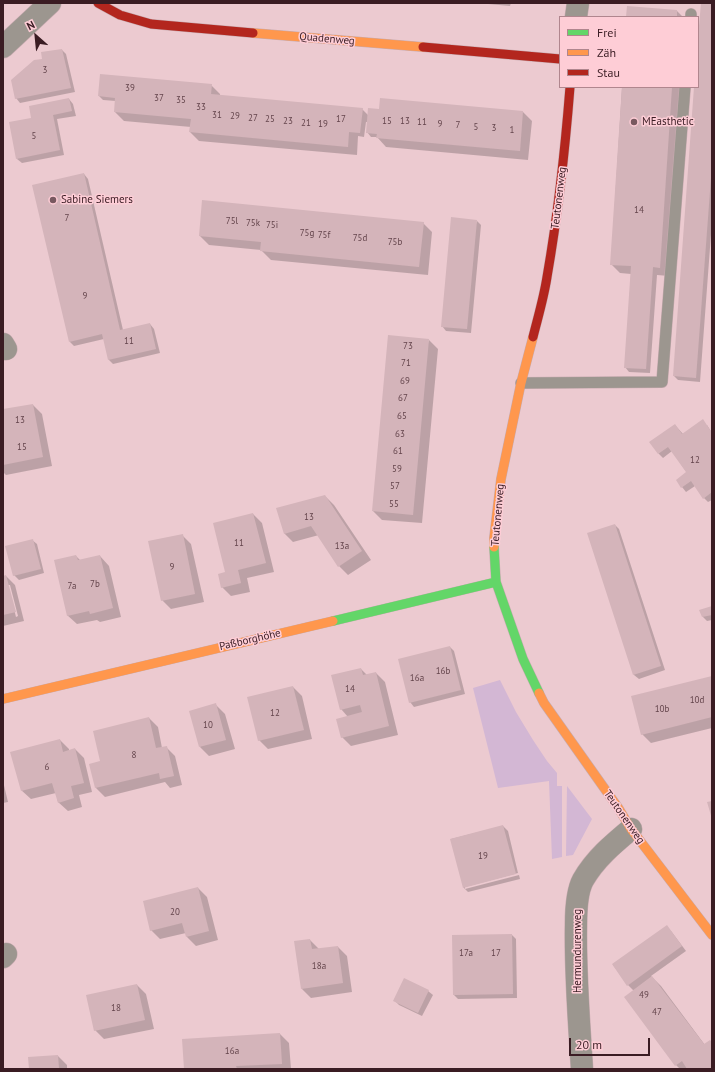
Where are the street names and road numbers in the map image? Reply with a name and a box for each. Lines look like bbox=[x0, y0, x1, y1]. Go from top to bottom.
street label: Quadenweg bbox=[299, 30, 355, 48]
street label: Teutonenweg bbox=[549, 166, 569, 230]
street label: Teutonenweg bbox=[489, 483, 507, 547]
street label: Paßborghöhe bbox=[218, 627, 282, 653]
street label: Teutonenweg bbox=[601, 788, 647, 846]
street label: Hermundurenweg bbox=[571, 909, 585, 993]

